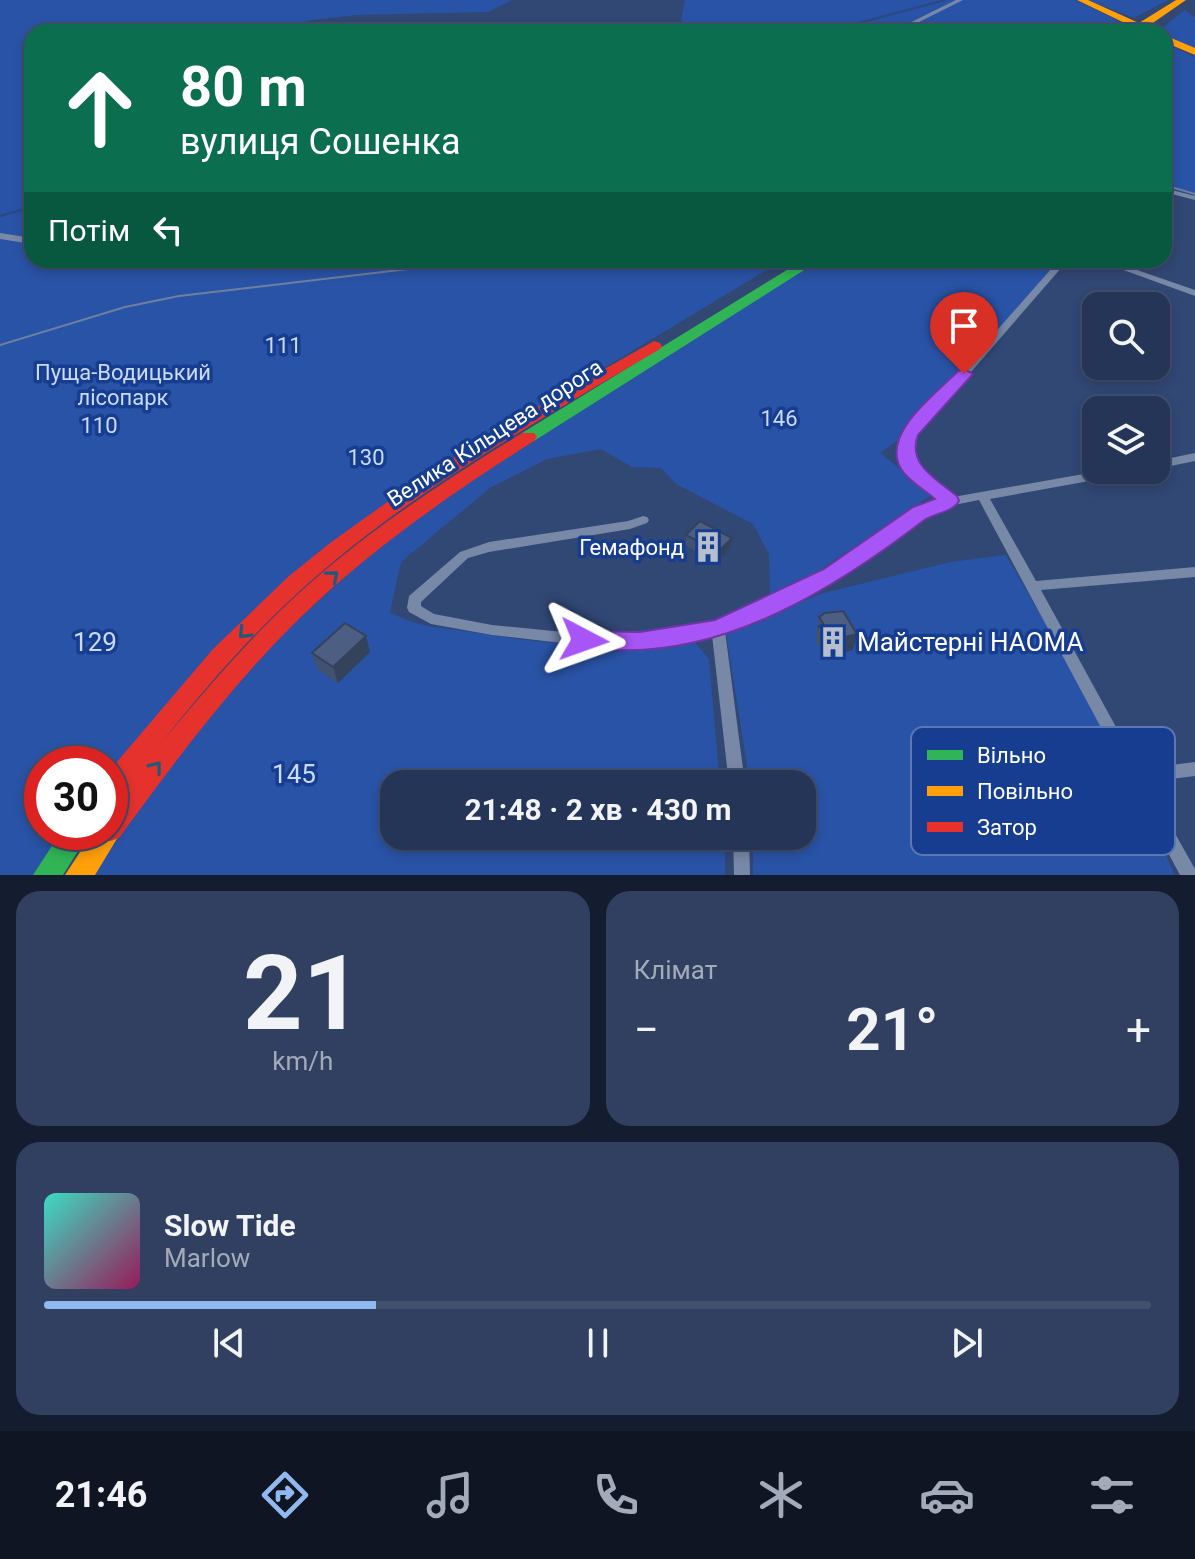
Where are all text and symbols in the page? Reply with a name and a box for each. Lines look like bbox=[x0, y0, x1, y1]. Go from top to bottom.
text: 80 m bbox=[180, 54, 307, 120]
icon: ahead bbox=[48, 56, 152, 160]
text: вулиця Сошенка bbox=[180, 121, 461, 163]
icon: left bbox=[146, 208, 190, 252]
text: Потім bbox=[48, 213, 130, 248]
pin bbox=[930, 292, 998, 374]
map controls bbox=[1082, 292, 1170, 484]
button: search bbox=[1082, 292, 1170, 380]
icon: arrive bbox=[942, 304, 986, 348]
park label: 111 bbox=[264, 333, 302, 358]
street label: Велика Кільцева дорога bbox=[383, 354, 607, 512]
park label: Пуща-Водицький лісопарк bbox=[35, 360, 211, 410]
button: layers bbox=[1082, 396, 1170, 484]
park label: 146 bbox=[760, 406, 798, 431]
park label: 110 bbox=[80, 413, 118, 438]
park label: 130 bbox=[347, 445, 385, 470]
building icon: Гемафонд bbox=[691, 530, 725, 564]
place label: Гемафонд bbox=[579, 535, 684, 560]
one-way arrow bbox=[324, 571, 338, 586]
position arrow bbox=[542, 598, 626, 682]
one-way arrow bbox=[239, 624, 253, 639]
building icon: Майстерні НАОМА bbox=[816, 625, 850, 659]
park label: 129 bbox=[73, 627, 117, 657]
place label: Майстерні НАОМА bbox=[857, 627, 1084, 657]
legend bbox=[911, 727, 1175, 855]
text: Вільно bbox=[977, 743, 1046, 768]
speed limit sign: 30 bbox=[24, 746, 128, 850]
park label: 145 bbox=[272, 759, 316, 789]
one-way arrow bbox=[147, 761, 161, 776]
text: Повільно bbox=[977, 779, 1073, 804]
text: 21:48 · 2 хв · 430 m bbox=[464, 792, 732, 827]
text: Затор bbox=[977, 815, 1037, 840]
text: 21 bbox=[243, 933, 362, 1054]
text: Клімат bbox=[634, 955, 717, 985]
text: 21° bbox=[846, 994, 938, 1065]
text: − bbox=[634, 1004, 659, 1056]
text: + bbox=[1126, 1004, 1151, 1056]
text: km/h bbox=[272, 1046, 333, 1076]
text: Slow Tide bbox=[164, 1208, 296, 1243]
text: Marlow bbox=[164, 1243, 250, 1273]
icon: previous bbox=[207, 1321, 251, 1365]
icon: pause bbox=[576, 1321, 620, 1365]
icon: next bbox=[945, 1321, 989, 1365]
icon: directions bbox=[257, 1467, 313, 1523]
icon: music bbox=[422, 1467, 478, 1523]
icon: phone bbox=[588, 1467, 644, 1523]
icon: climate bbox=[753, 1467, 809, 1523]
icon: car bbox=[919, 1467, 975, 1523]
icon: filters bbox=[1084, 1467, 1140, 1523]
text: 21:46 bbox=[55, 1474, 147, 1516]

